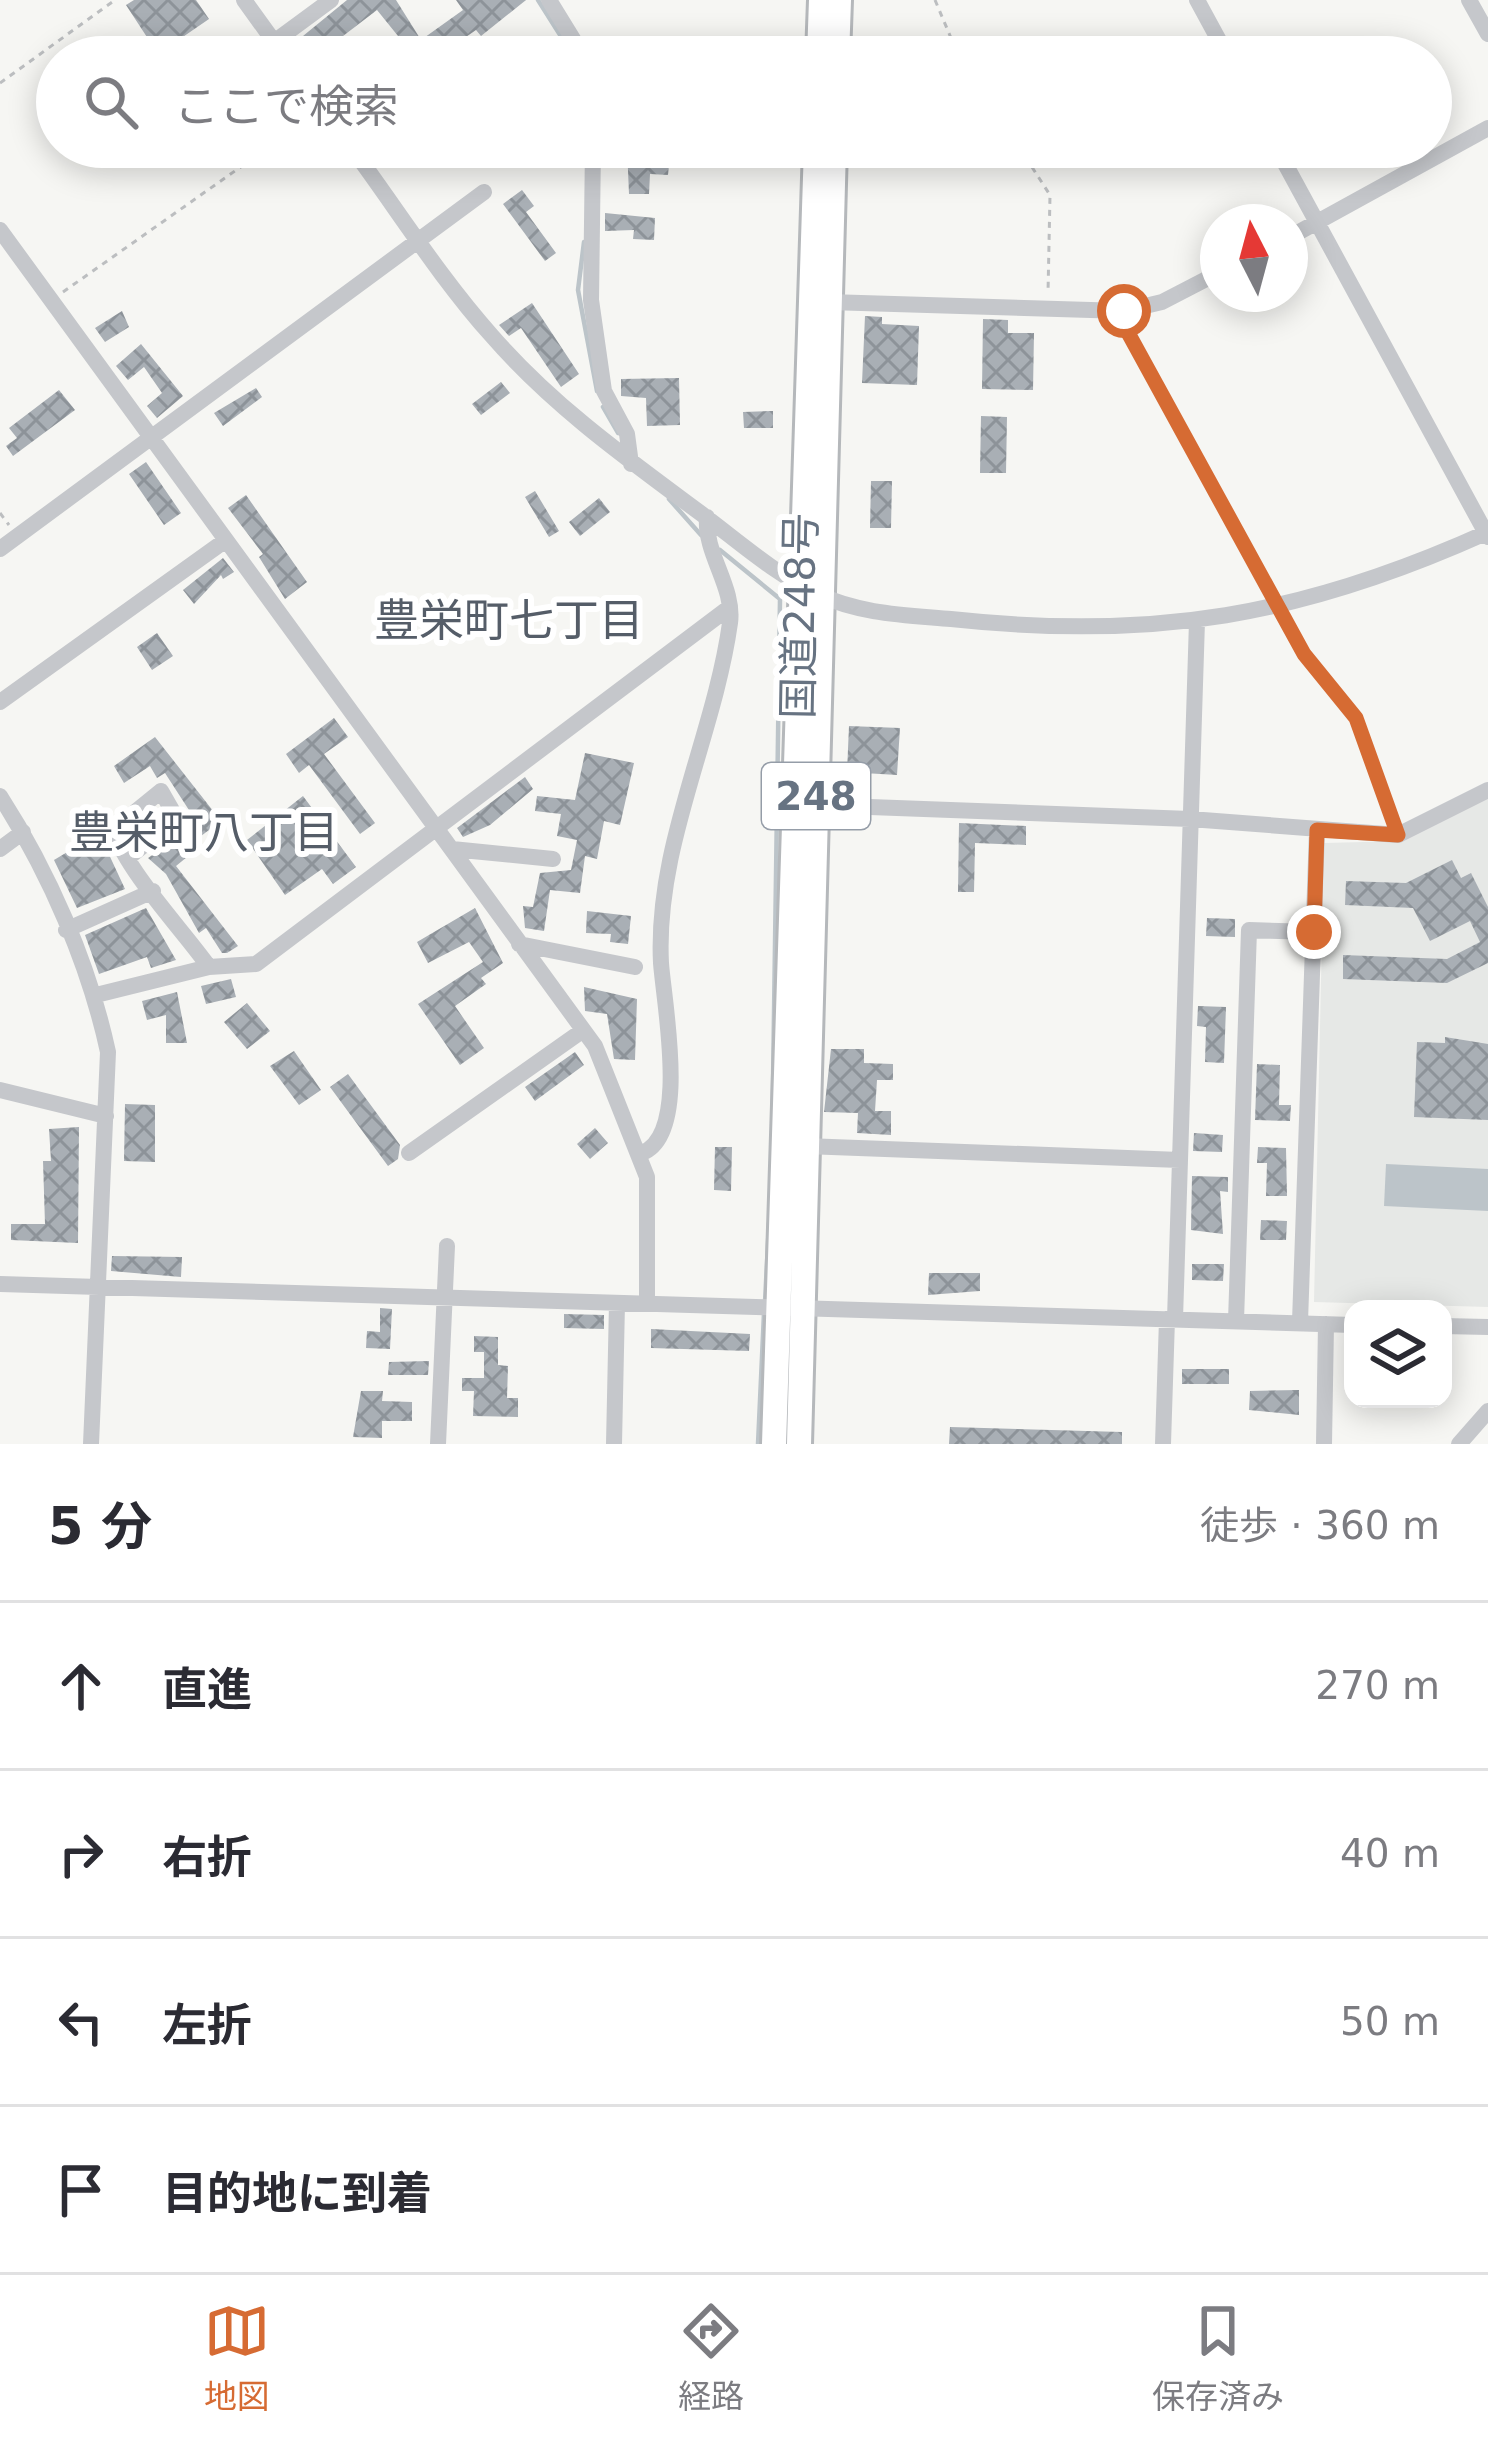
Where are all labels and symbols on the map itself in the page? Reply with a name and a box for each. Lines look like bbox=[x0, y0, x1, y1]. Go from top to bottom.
north arrow bbox=[1200, 204, 1308, 312]
route start bbox=[1097, 284, 1151, 338]
street label: 国道248号 bbox=[773, 513, 826, 720]
district label: 豊栄町七丁目 bbox=[374, 594, 644, 647]
road number: 248 bbox=[762, 763, 870, 829]
district label: 豊栄町八丁目 bbox=[69, 806, 339, 859]
route end bbox=[1287, 905, 1341, 959]

